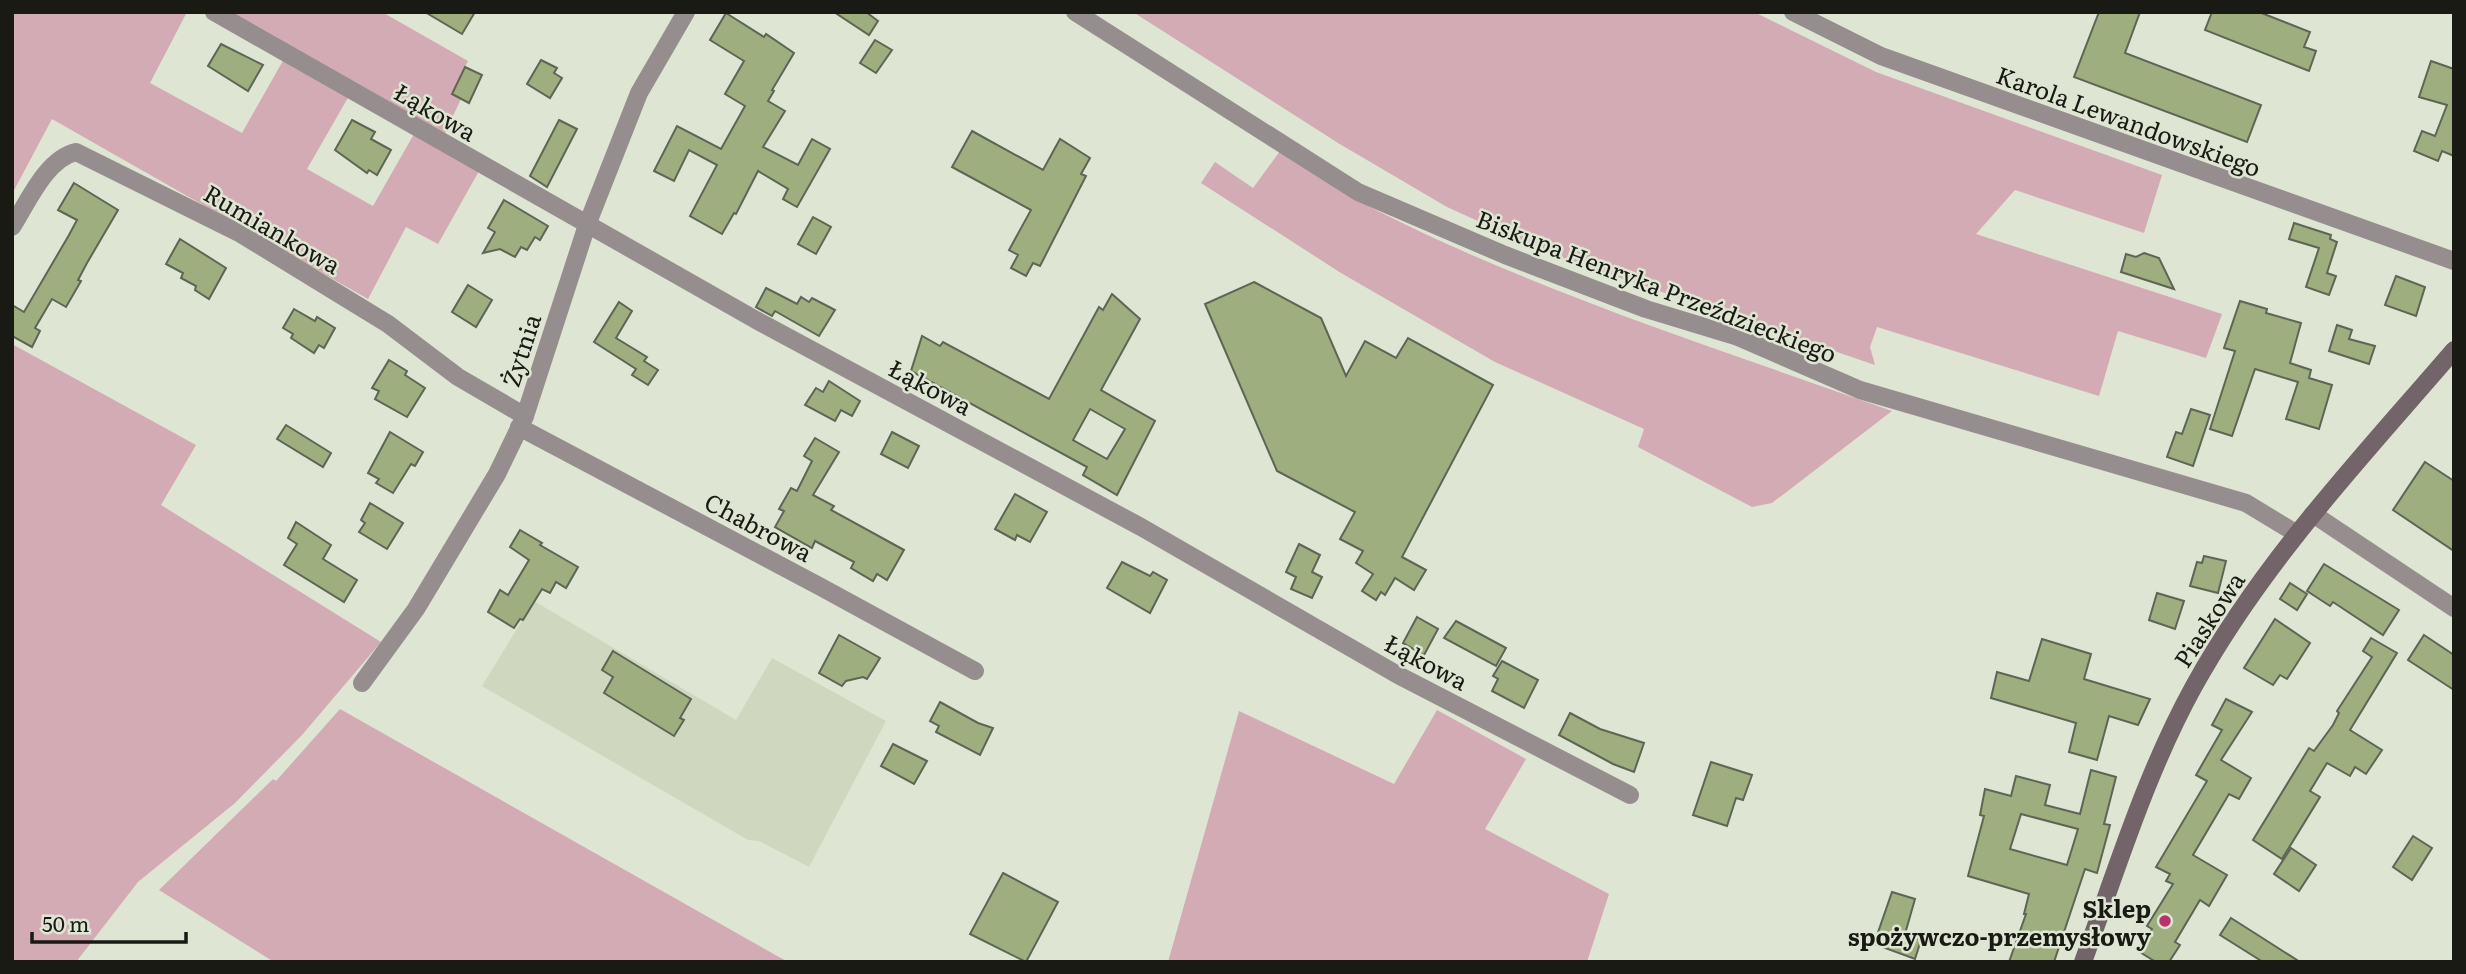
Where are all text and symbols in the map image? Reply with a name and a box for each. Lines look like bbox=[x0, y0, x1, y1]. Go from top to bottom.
street label: Karola Lewandowskiego bbox=[1992, 56, 2266, 184]
street label: Łąkowa bbox=[388, 73, 484, 149]
street label: Rumiankowa bbox=[198, 175, 348, 281]
street label: Biskupa Henryka Przeździeckiego bbox=[1472, 200, 1842, 370]
street label: Żytnia bbox=[492, 309, 548, 391]
street label: Łąkowa bbox=[883, 349, 979, 423]
street label: Chabrowa bbox=[699, 483, 819, 569]
street label: Piaskowa bbox=[2164, 564, 2252, 674]
street label: Łąkowa bbox=[1379, 624, 1475, 698]
place label: Sklep spożywczo-przemysłowy bbox=[1848, 890, 2151, 953]
scale bar bbox=[32, 900, 186, 944]
text: 50 m bbox=[42, 907, 89, 938]
marker: Sklep spożywczo-przemysłowy bbox=[2157, 913, 2173, 929]

